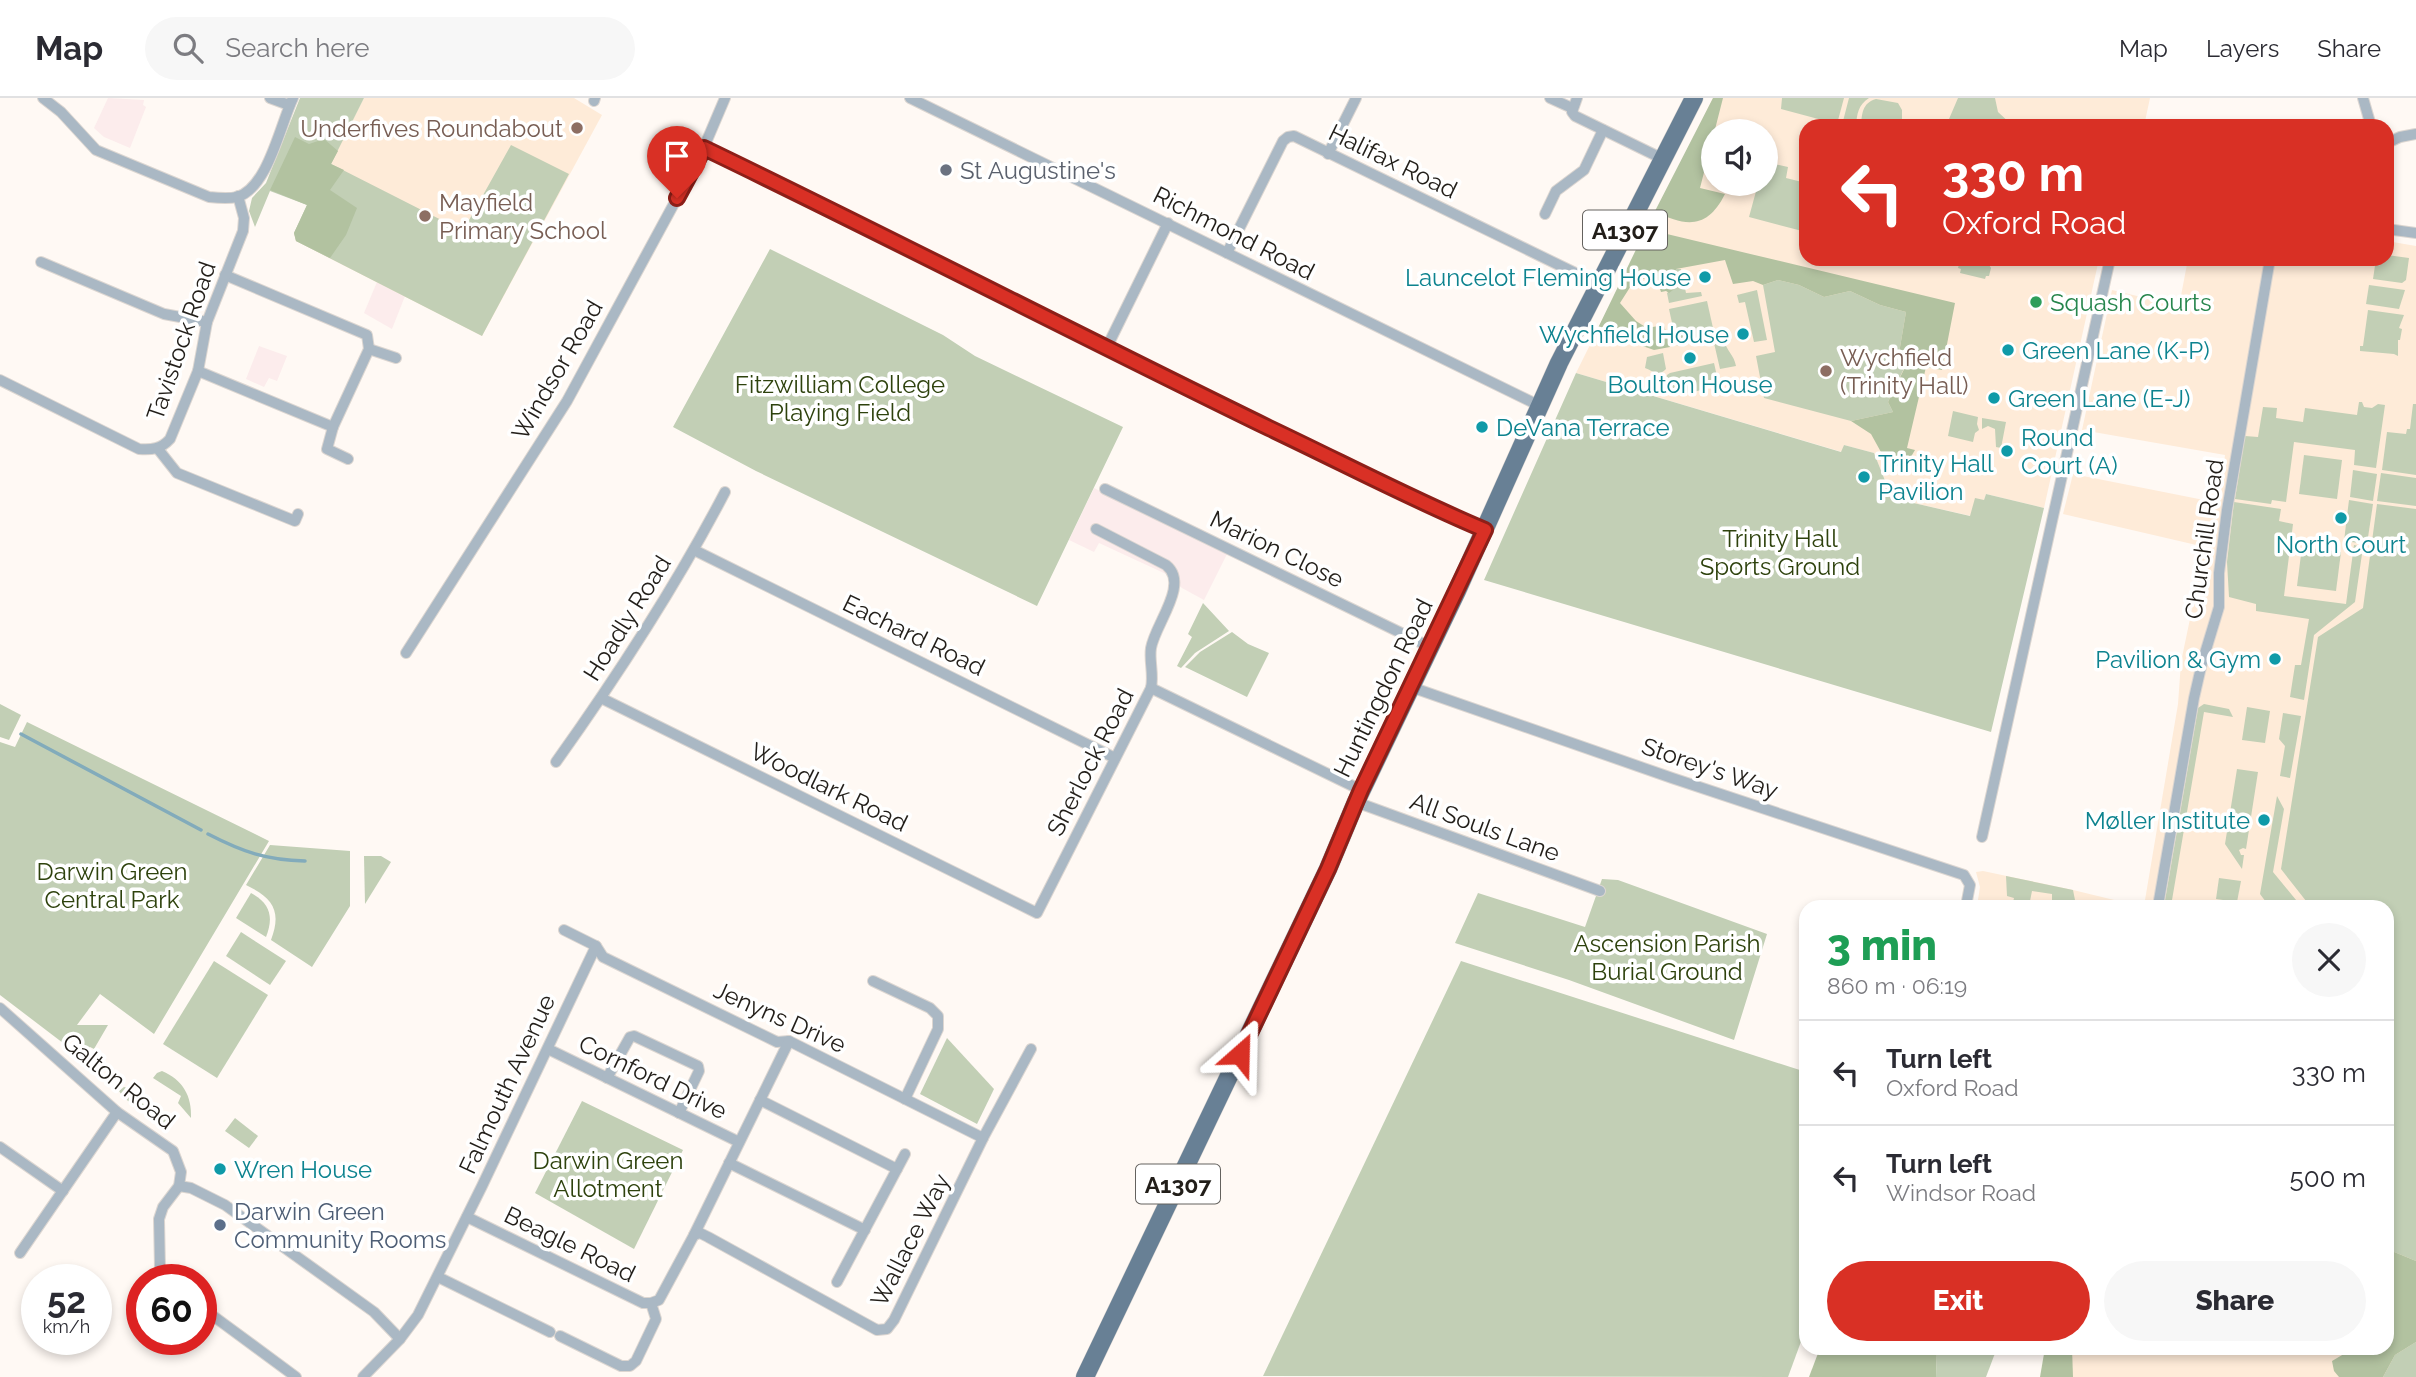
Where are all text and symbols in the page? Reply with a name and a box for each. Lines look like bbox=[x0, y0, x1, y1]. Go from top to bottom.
search box bbox=[145, 17, 635, 80]
text: Map bbox=[35, 29, 103, 68]
icon: search bbox=[169, 29, 207, 67]
text: Search here bbox=[225, 33, 370, 63]
text: Map bbox=[2119, 34, 2168, 63]
text: Layers bbox=[2206, 34, 2279, 63]
text: Share bbox=[2317, 34, 2381, 63]
place label: Underfives Roundabout bbox=[300, 114, 563, 143]
street label: Halifax Road bbox=[1324, 117, 1462, 205]
map controls bbox=[1701, 119, 1778, 196]
button: sound bbox=[1701, 119, 1778, 196]
marker: Underfives Roundabout bbox=[569, 120, 585, 136]
pin bbox=[647, 126, 707, 198]
icon: arrive bbox=[658, 137, 696, 175]
text: 330 m bbox=[1942, 145, 2084, 202]
icon: left bbox=[1827, 147, 1918, 238]
place label: St Augustine's bbox=[960, 156, 1116, 185]
marker: St Augustine's bbox=[938, 162, 954, 178]
street label: Richmond Road bbox=[1149, 180, 1319, 286]
place label: Mayfield Primary School bbox=[439, 188, 607, 245]
text: Oxford Road bbox=[1942, 204, 2127, 241]
marker: Mayfield Primary School bbox=[417, 208, 433, 224]
road number: A1307 bbox=[1583, 211, 1667, 250]
street label: Tavistock Road bbox=[140, 258, 222, 424]
place label: Launcelot Fleming House bbox=[1405, 263, 1691, 292]
marker: Launcelot Fleming House bbox=[1697, 269, 1713, 285]
place label: Squash Courts bbox=[2050, 288, 2211, 317]
marker: Squash Courts bbox=[2028, 294, 2044, 310]
street label: Windsor Road bbox=[505, 295, 609, 445]
place label: Wychfield House bbox=[1539, 320, 1729, 349]
marker: Wychfield House bbox=[1735, 326, 1751, 342]
place label: Green Lane (K-P) bbox=[2022, 336, 2210, 365]
marker: Green Lane (K-P) bbox=[2000, 342, 2016, 358]
place label: Wychfield (Trinity Hall) bbox=[1840, 343, 1969, 400]
marker: Boulton House bbox=[1682, 350, 1698, 366]
marker: Wychfield (Trinity Hall) bbox=[1818, 363, 1834, 379]
park label: Fitzwilliam College Playing Field bbox=[735, 370, 945, 427]
place label: Boulton House bbox=[1608, 370, 1773, 399]
place label: Green Lane (E-J) bbox=[2008, 384, 2191, 413]
marker: Green Lane (E-J) bbox=[1986, 390, 2002, 406]
place label: DeVana Terrace bbox=[1496, 413, 1670, 442]
marker: DeVana Terrace bbox=[1474, 419, 1490, 435]
place label: Round Court (A) bbox=[2021, 423, 2118, 480]
marker: Round Court (A) bbox=[1999, 443, 2015, 459]
place label: Trinity Hall Pavilion bbox=[1878, 449, 1994, 506]
street label: Churchill Road bbox=[2178, 457, 2230, 621]
marker: Trinity Hall Pavilion bbox=[1856, 469, 1872, 485]
street label: Marion Close bbox=[1205, 504, 1349, 594]
marker: North Court bbox=[2333, 510, 2349, 526]
park label: Trinity Hall Sports Ground bbox=[1700, 524, 1860, 581]
place label: North Court bbox=[2276, 530, 2406, 559]
street label: Hoadly Road bbox=[577, 550, 677, 686]
street label: Eachard Road bbox=[838, 588, 990, 682]
street label: Huntingdon Road bbox=[1327, 594, 1439, 782]
place label: Pavilion & Gym bbox=[2095, 645, 2261, 674]
marker: Pavilion & Gym bbox=[2267, 651, 2283, 667]
street label: Sherlock Road bbox=[1040, 683, 1140, 841]
street label: Storey's Way bbox=[1638, 731, 1782, 805]
street label: Woodlark Road bbox=[746, 736, 912, 838]
street label: All Souls Lane bbox=[1406, 786, 1564, 868]
place label: Møller Institute bbox=[2085, 806, 2250, 835]
marker: Møller Institute bbox=[2256, 812, 2272, 828]
park label: Darwin Green Central Park bbox=[37, 857, 187, 914]
text: 3 min bbox=[1827, 921, 1937, 970]
button: close bbox=[2292, 923, 2366, 997]
park label: Ascension Parish Burial Ground bbox=[1573, 929, 1761, 986]
text: 860 m · 06:19 bbox=[1827, 972, 1967, 999]
street label: Jenyns Drive bbox=[710, 975, 850, 1059]
street label: Falmouth Avenue bbox=[453, 990, 561, 1178]
position arrow bbox=[1203, 1017, 1277, 1091]
street label: Galton Road bbox=[57, 1027, 181, 1135]
street label: Cornford Drive bbox=[574, 1029, 732, 1125]
text: Turn left bbox=[1886, 1044, 1992, 1074]
icon: left bbox=[1827, 1054, 1865, 1092]
text: 330 m bbox=[2292, 1058, 2366, 1088]
text: Oxford Road bbox=[1886, 1074, 2019, 1101]
park label: Darwin Green Allotment bbox=[533, 1146, 683, 1203]
text: Turn left bbox=[1886, 1149, 1992, 1179]
place label: Wren House bbox=[234, 1155, 372, 1184]
icon: left bbox=[1827, 1159, 1865, 1197]
marker: Wren House bbox=[212, 1161, 228, 1177]
text: 500 m bbox=[2289, 1163, 2366, 1193]
road number: A1307 bbox=[1136, 1164, 1220, 1204]
street label: Wallace Way bbox=[864, 1169, 956, 1311]
text: Windsor Road bbox=[1886, 1179, 2036, 1206]
place label: Darwin Green Community Rooms bbox=[234, 1197, 446, 1254]
street label: Beagle Road bbox=[500, 1200, 640, 1288]
marker: Darwin Green Community Rooms bbox=[212, 1217, 228, 1233]
button: Exit bbox=[1827, 1261, 2090, 1341]
button: Share bbox=[2104, 1261, 2366, 1341]
speed limit sign: 60 bbox=[126, 1264, 217, 1355]
text: 52 bbox=[47, 1280, 86, 1321]
text: km/h bbox=[43, 1316, 90, 1337]

